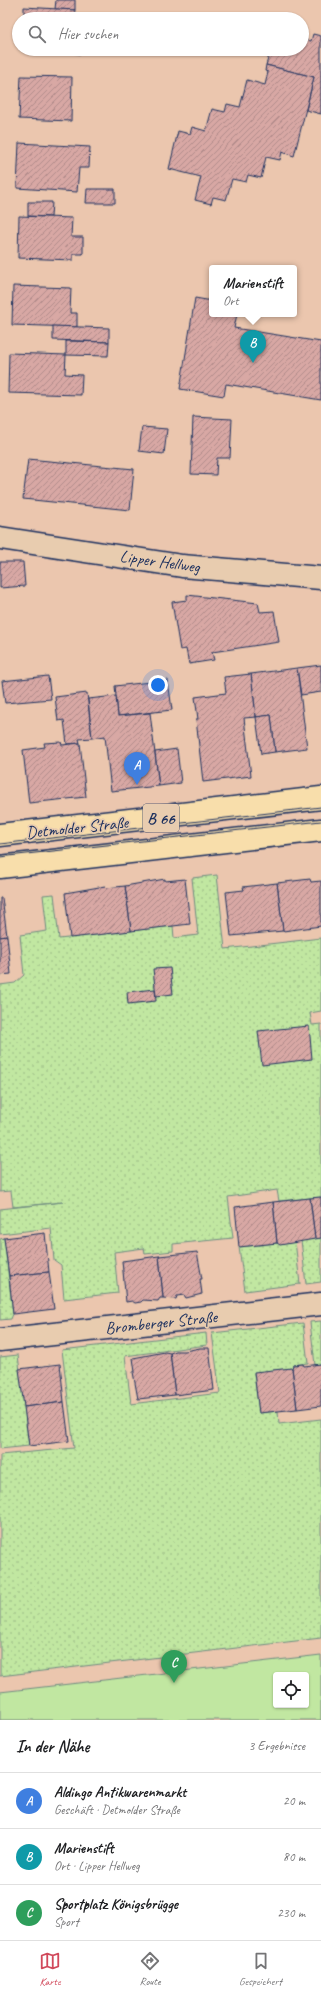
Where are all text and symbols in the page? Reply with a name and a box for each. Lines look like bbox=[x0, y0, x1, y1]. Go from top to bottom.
search box bbox=[12, 12, 309, 56]
icon: search bbox=[26, 23, 48, 45]
text: Hier suchen bbox=[58, 25, 118, 44]
popup bbox=[209, 265, 297, 317]
text: Marienstift bbox=[223, 274, 283, 293]
text: Ort bbox=[223, 293, 239, 309]
pin: B bbox=[240, 330, 266, 363]
street label: Lipper Hellweg bbox=[119, 546, 202, 578]
your location bbox=[148, 675, 168, 695]
pin: A bbox=[124, 752, 150, 785]
road number: B 66 bbox=[143, 804, 179, 832]
street label: Detmolder Straße bbox=[25, 812, 131, 843]
street label: Bromberger Straße bbox=[104, 1306, 219, 1339]
pin: C bbox=[161, 1650, 187, 1683]
map controls bbox=[273, 1672, 309, 1708]
button: locate bbox=[273, 1672, 309, 1708]
text: In der Nähe bbox=[16, 1736, 89, 1757]
text: 3 Ergebnisse bbox=[249, 1738, 305, 1754]
text: Aldingo Antikwarenmarkt bbox=[54, 1783, 186, 1802]
text: A bbox=[26, 1793, 32, 1809]
text: 20 m bbox=[283, 1793, 305, 1809]
text: Geschäft · Detmolder Straße bbox=[54, 1802, 180, 1818]
text: Marienstift bbox=[54, 1839, 114, 1858]
text: B bbox=[26, 1849, 32, 1865]
text: 80 m bbox=[283, 1849, 305, 1865]
text: Ort · Lipper Hellweg bbox=[54, 1858, 140, 1874]
text: Sportplatz Königsbrügge bbox=[54, 1895, 178, 1914]
text: C bbox=[26, 1905, 32, 1921]
text: 230 m bbox=[277, 1905, 305, 1921]
text: Sport bbox=[54, 1914, 79, 1930]
tab: Karte bbox=[39, 1950, 61, 1988]
tab: Route bbox=[139, 1950, 161, 1988]
tab: Gespeichert bbox=[239, 1950, 282, 1988]

